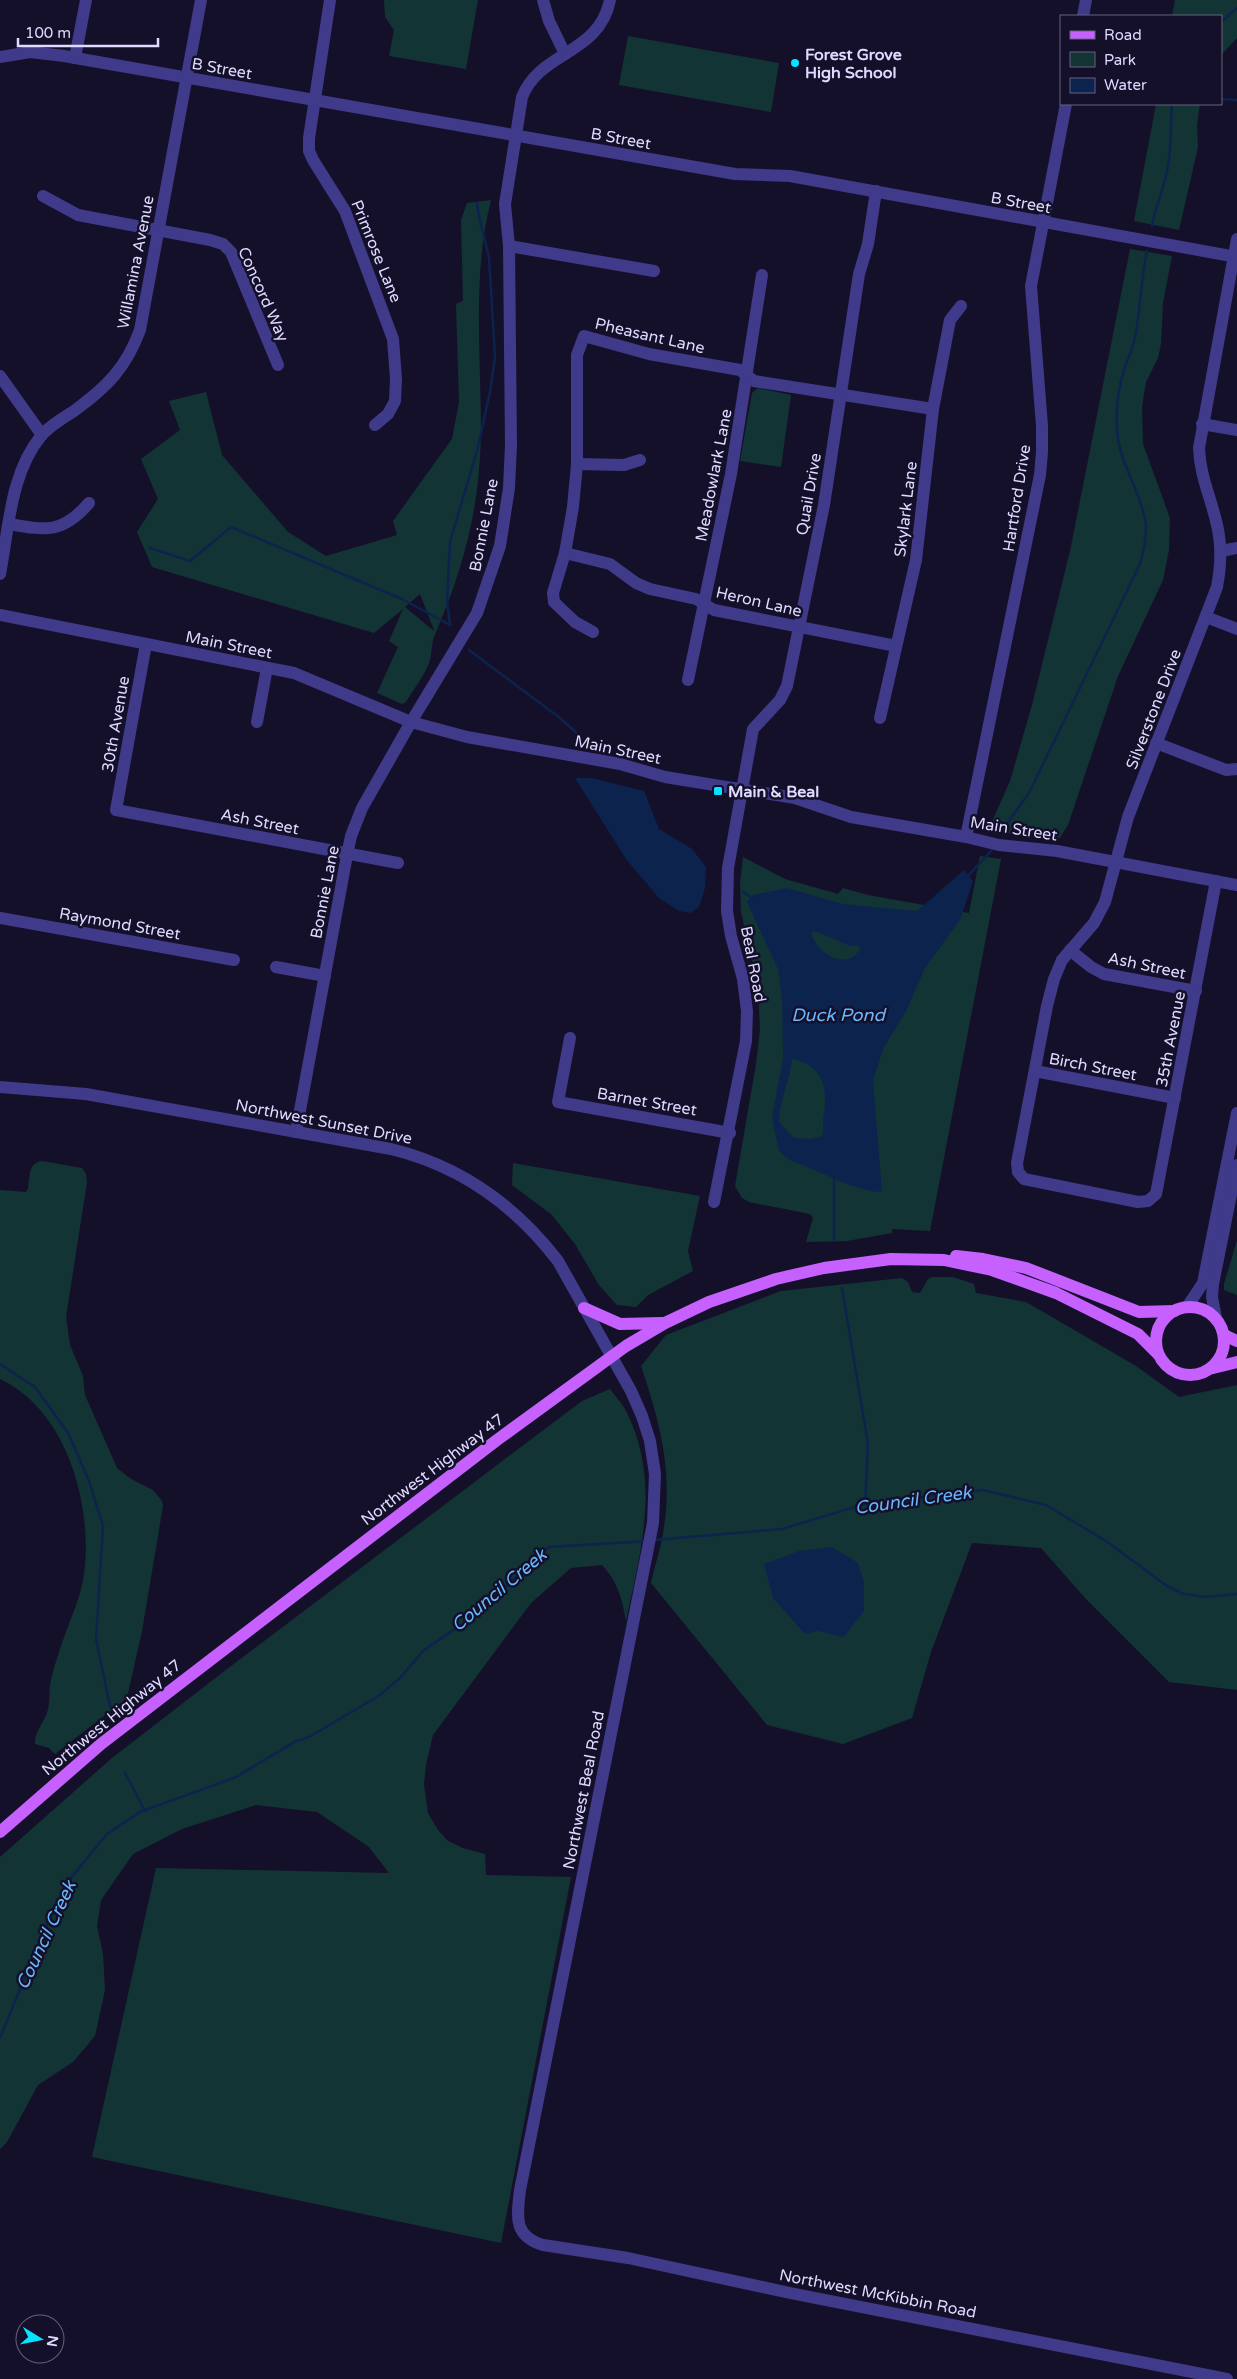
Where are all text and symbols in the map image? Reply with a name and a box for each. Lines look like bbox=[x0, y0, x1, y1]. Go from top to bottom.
scale bar bbox=[18, 15, 158, 47]
legend bbox=[1060, 15, 1222, 105]
text: 100 m bbox=[25, 24, 71, 42]
text: Road bbox=[1104, 26, 1142, 44]
place label: Forest Grove High School bbox=[805, 45, 902, 83]
text: Park bbox=[1104, 51, 1136, 69]
street label: B Street bbox=[190, 54, 254, 84]
marker: Forest Grove High School bbox=[789, 57, 801, 69]
text: Water bbox=[1104, 76, 1147, 94]
street label: B Street bbox=[589, 124, 653, 154]
street label: B Street bbox=[989, 188, 1053, 218]
street label: Willamina Avenue bbox=[113, 194, 159, 331]
street label: Primrose Lane bbox=[346, 197, 406, 306]
street label: Concord Way bbox=[233, 244, 293, 345]
street label: Pheasant Lane bbox=[593, 314, 707, 358]
street label: Meadowlark Lane bbox=[691, 407, 737, 543]
street label: Hartford Drive bbox=[999, 443, 1035, 553]
street label: Quail Drive bbox=[792, 451, 826, 537]
street label: Skylark Lane bbox=[890, 460, 922, 558]
street label: Bonnie Lane bbox=[465, 477, 503, 573]
street label: Heron Lane bbox=[714, 582, 804, 622]
street label: Main Street bbox=[184, 627, 274, 663]
street label: Silverstone Drive bbox=[1122, 647, 1186, 772]
street label: 30th Avenue bbox=[98, 674, 134, 774]
street label: Main Street bbox=[573, 731, 663, 769]
place label: Main & Beal bbox=[728, 782, 819, 802]
marker: Main & Beal bbox=[712, 785, 724, 797]
street label: Ash Street bbox=[219, 805, 301, 839]
street label: Main Street bbox=[969, 812, 1059, 846]
street label: Bonnie Lane bbox=[306, 844, 344, 940]
street label: Raymond Street bbox=[58, 903, 182, 945]
street label: Beal Road bbox=[736, 924, 770, 1004]
street label: Ash Street bbox=[1106, 948, 1188, 984]
street label: 35th Avenue bbox=[1152, 989, 1190, 1089]
water label: Duck Pond bbox=[791, 1004, 887, 1026]
street label: Birch Street bbox=[1047, 1049, 1138, 1085]
street label: Barnet Street bbox=[595, 1083, 698, 1121]
street label: Northwest Sunset Drive bbox=[234, 1095, 414, 1149]
street label: Northwest Highway 47 bbox=[357, 1410, 508, 1530]
water label: Council Creek bbox=[853, 1481, 974, 1519]
water label: Council Creek bbox=[447, 1543, 552, 1636]
street label: Northwest Highway 47 bbox=[38, 1655, 185, 1780]
street label: Northwest Beal Road bbox=[559, 1709, 609, 1871]
water label: Council Creek bbox=[11, 1876, 81, 1993]
street label: Northwest McKibbin Road bbox=[778, 2265, 978, 2323]
north arrow bbox=[15, 2314, 65, 2364]
text: N bbox=[43, 2334, 62, 2348]

